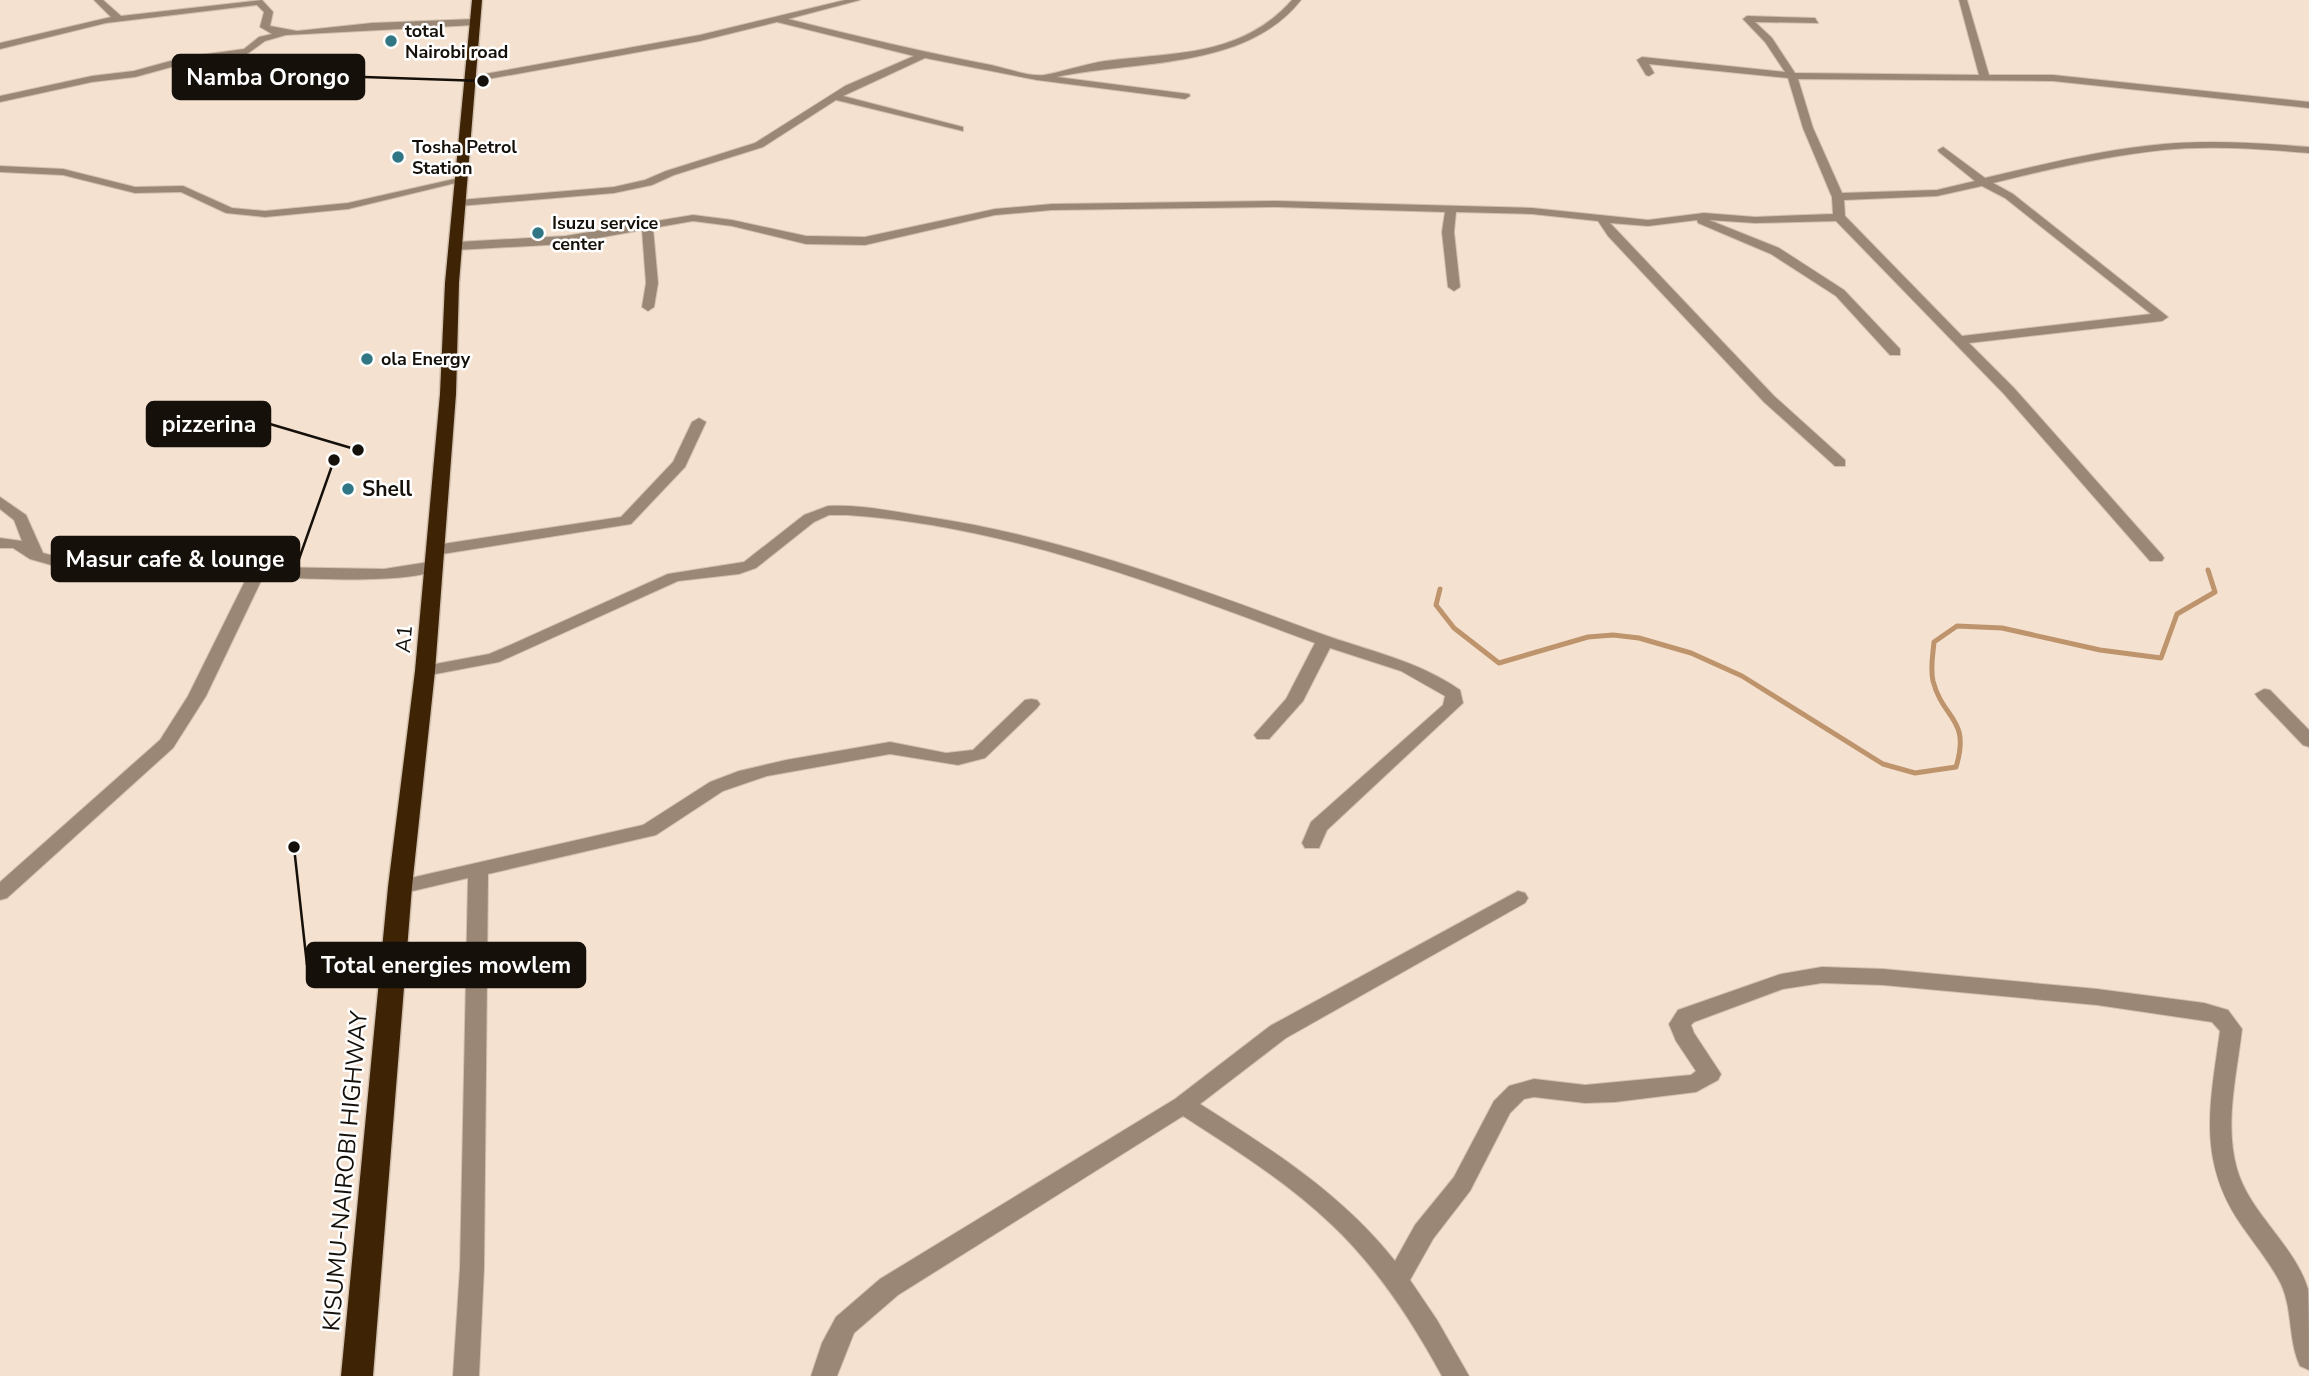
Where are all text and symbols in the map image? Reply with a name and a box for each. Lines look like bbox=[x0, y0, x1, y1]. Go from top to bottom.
place label: total Nairobi road bbox=[405, 19, 508, 64]
marker: total Nairobi road bbox=[383, 33, 399, 49]
callout: Namba Orongo bbox=[173, 55, 364, 99]
text: Namba Orongo bbox=[186, 62, 350, 93]
place label: Tosha Petrol Station bbox=[412, 135, 517, 180]
marker: Tosha Petrol Station bbox=[390, 149, 406, 165]
place label: Isuzu service center bbox=[552, 211, 659, 256]
marker: Isuzu service center bbox=[530, 225, 546, 241]
place label: ola Energy bbox=[381, 347, 471, 371]
marker: ola Energy bbox=[359, 351, 375, 367]
callout: pizzerina bbox=[147, 402, 270, 446]
text: pizzerina bbox=[162, 409, 256, 440]
place label: Shell bbox=[362, 475, 413, 503]
marker: Shell bbox=[340, 481, 356, 497]
callout: Masur cafe & lounge bbox=[52, 537, 299, 581]
text: Masur cafe & lounge bbox=[66, 544, 284, 575]
street label: A1 bbox=[389, 624, 419, 654]
callout: Total energies mowlem bbox=[307, 943, 585, 987]
text: Total energies mowlem bbox=[321, 950, 571, 981]
street label: KISUMU-NAIROBI HIGHWAY bbox=[315, 1009, 375, 1332]

